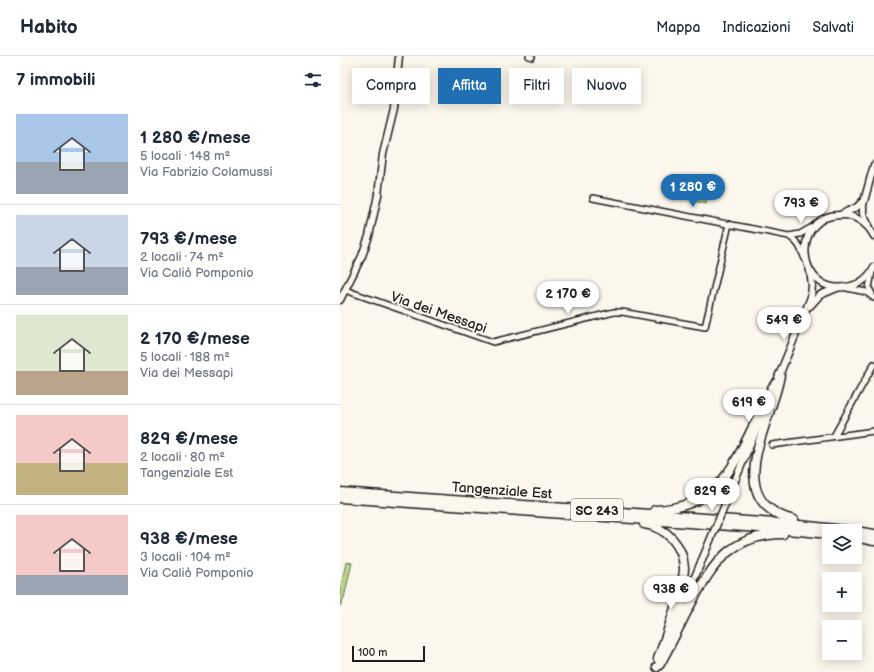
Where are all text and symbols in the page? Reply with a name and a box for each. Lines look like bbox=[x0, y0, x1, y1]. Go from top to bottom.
text: Habito bbox=[20, 16, 78, 39]
text: Mappa bbox=[656, 19, 700, 36]
text: Indicazioni bbox=[722, 19, 790, 36]
text: Salvati bbox=[812, 19, 854, 36]
chip: Compra bbox=[352, 68, 430, 104]
chip: Affitta bbox=[438, 68, 501, 104]
chip: Filtri bbox=[509, 68, 564, 104]
chip: Nuovo bbox=[572, 68, 641, 104]
icon: filters bbox=[302, 69, 324, 91]
text: 7 immobili bbox=[16, 70, 95, 90]
text: 1 280 €/mese bbox=[140, 128, 251, 148]
icon: home bbox=[48, 130, 96, 178]
text: 5 locali · 148 m² bbox=[140, 148, 230, 164]
text: Via Fabrizio Colamussi bbox=[140, 164, 273, 180]
pin: 1 280 € bbox=[656, 174, 730, 208]
text: 1 280 € bbox=[670, 179, 716, 195]
pin: 793 € bbox=[773, 190, 829, 224]
text: 793 € bbox=[783, 195, 819, 211]
text: 793 €/mese bbox=[140, 229, 237, 249]
icon: home bbox=[48, 231, 96, 279]
text: 2 locali · 74 m² bbox=[140, 249, 224, 265]
text: Via Caliò Pomponio bbox=[140, 265, 254, 281]
pin: 2 170 € bbox=[531, 281, 605, 315]
text: 2 170 € bbox=[545, 286, 591, 302]
street label: Via dei Messapi bbox=[389, 288, 489, 337]
pin: 549 € bbox=[756, 307, 812, 341]
text: 549 € bbox=[766, 312, 802, 328]
text: 2 170 €/mese bbox=[140, 329, 250, 349]
icon: home bbox=[48, 331, 96, 379]
text: 5 locali · 188 m² bbox=[140, 349, 230, 365]
text: Via dei Messapi bbox=[140, 365, 233, 381]
pin: 619 € bbox=[721, 389, 777, 423]
text: 619 € bbox=[732, 394, 766, 410]
text: 829 €/mese bbox=[140, 429, 238, 449]
icon: home bbox=[48, 431, 96, 479]
text: 2 locali · 80 m² bbox=[140, 449, 225, 465]
text: Tangenziale Est bbox=[140, 465, 233, 481]
pin: 829 € bbox=[684, 478, 740, 512]
street label: Tangenziale Est bbox=[451, 479, 553, 503]
text: 829 € bbox=[694, 483, 730, 499]
road number: SC 243 bbox=[571, 499, 623, 521]
map controls bbox=[822, 524, 862, 660]
button: layers bbox=[822, 524, 862, 564]
text: 938 €/mese bbox=[140, 529, 238, 549]
icon: home bbox=[48, 531, 96, 579]
text: 3 locali · 104 m² bbox=[140, 549, 231, 565]
text: Via Caliò Pomponio bbox=[140, 565, 254, 581]
button: + bbox=[822, 572, 862, 612]
pin: 938 € bbox=[643, 576, 699, 610]
text: 938 € bbox=[653, 581, 689, 597]
button: − bbox=[822, 620, 862, 660]
scale bar bbox=[352, 644, 425, 663]
text: 100 m bbox=[358, 646, 387, 659]

